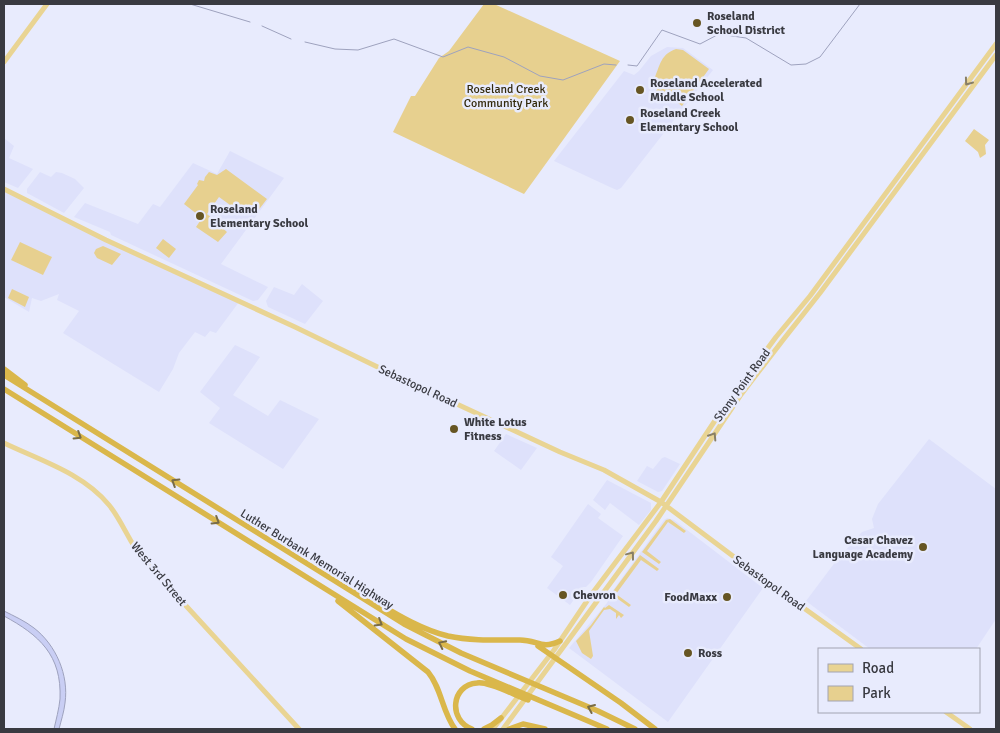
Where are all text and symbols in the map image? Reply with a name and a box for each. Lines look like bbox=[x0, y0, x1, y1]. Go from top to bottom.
place label: Roseland School District bbox=[707, 9, 785, 38]
marker: Roseland School District bbox=[691, 17, 703, 29]
place label: Roseland Accelerated Middle School bbox=[650, 76, 763, 105]
one-way arrow bbox=[965, 76, 974, 86]
park label: Roseland Creek Community Park bbox=[464, 82, 548, 111]
marker: Roseland Accelerated Middle School bbox=[634, 84, 646, 96]
place label: Roseland Creek Elementary School bbox=[640, 106, 739, 135]
marker: Roseland Creek Elementary School bbox=[624, 114, 636, 126]
place label: Roseland Elementary School bbox=[210, 202, 309, 231]
marker: Roseland Elementary School bbox=[194, 210, 206, 222]
street label: Stony Point Road bbox=[711, 346, 774, 425]
street label: Sebastopol Road bbox=[376, 362, 460, 411]
place label: White Lotus Fitness bbox=[464, 415, 527, 444]
marker: White Lotus Fitness bbox=[448, 423, 460, 435]
one-way arrow bbox=[72, 429, 81, 439]
one-way arrow bbox=[707, 433, 716, 442]
one-way arrow bbox=[171, 479, 180, 488]
street label: Luther Burbank Memorial Highway bbox=[237, 506, 396, 613]
one-way arrow bbox=[210, 515, 219, 525]
place label: Cesar Chavez Language Academy bbox=[813, 533, 914, 562]
street label: West 3rd Street bbox=[128, 539, 190, 609]
marker: Cesar Chavez Language Academy bbox=[917, 541, 929, 553]
one-way arrow bbox=[625, 552, 633, 561]
street label: Sebastopol Road bbox=[730, 552, 808, 614]
place label: Chevron bbox=[573, 588, 616, 603]
marker: Chevron bbox=[557, 589, 569, 601]
place label: FoodMaxx bbox=[664, 590, 717, 605]
marker: FoodMaxx bbox=[721, 591, 733, 603]
one-way arrow bbox=[374, 617, 383, 627]
one-way arrow bbox=[438, 640, 447, 650]
place label: Ross bbox=[698, 646, 723, 661]
marker: Ross bbox=[682, 647, 694, 659]
legend bbox=[818, 648, 980, 713]
text: Road bbox=[862, 659, 894, 677]
text: Park bbox=[862, 684, 891, 702]
one-way arrow bbox=[588, 704, 596, 714]

